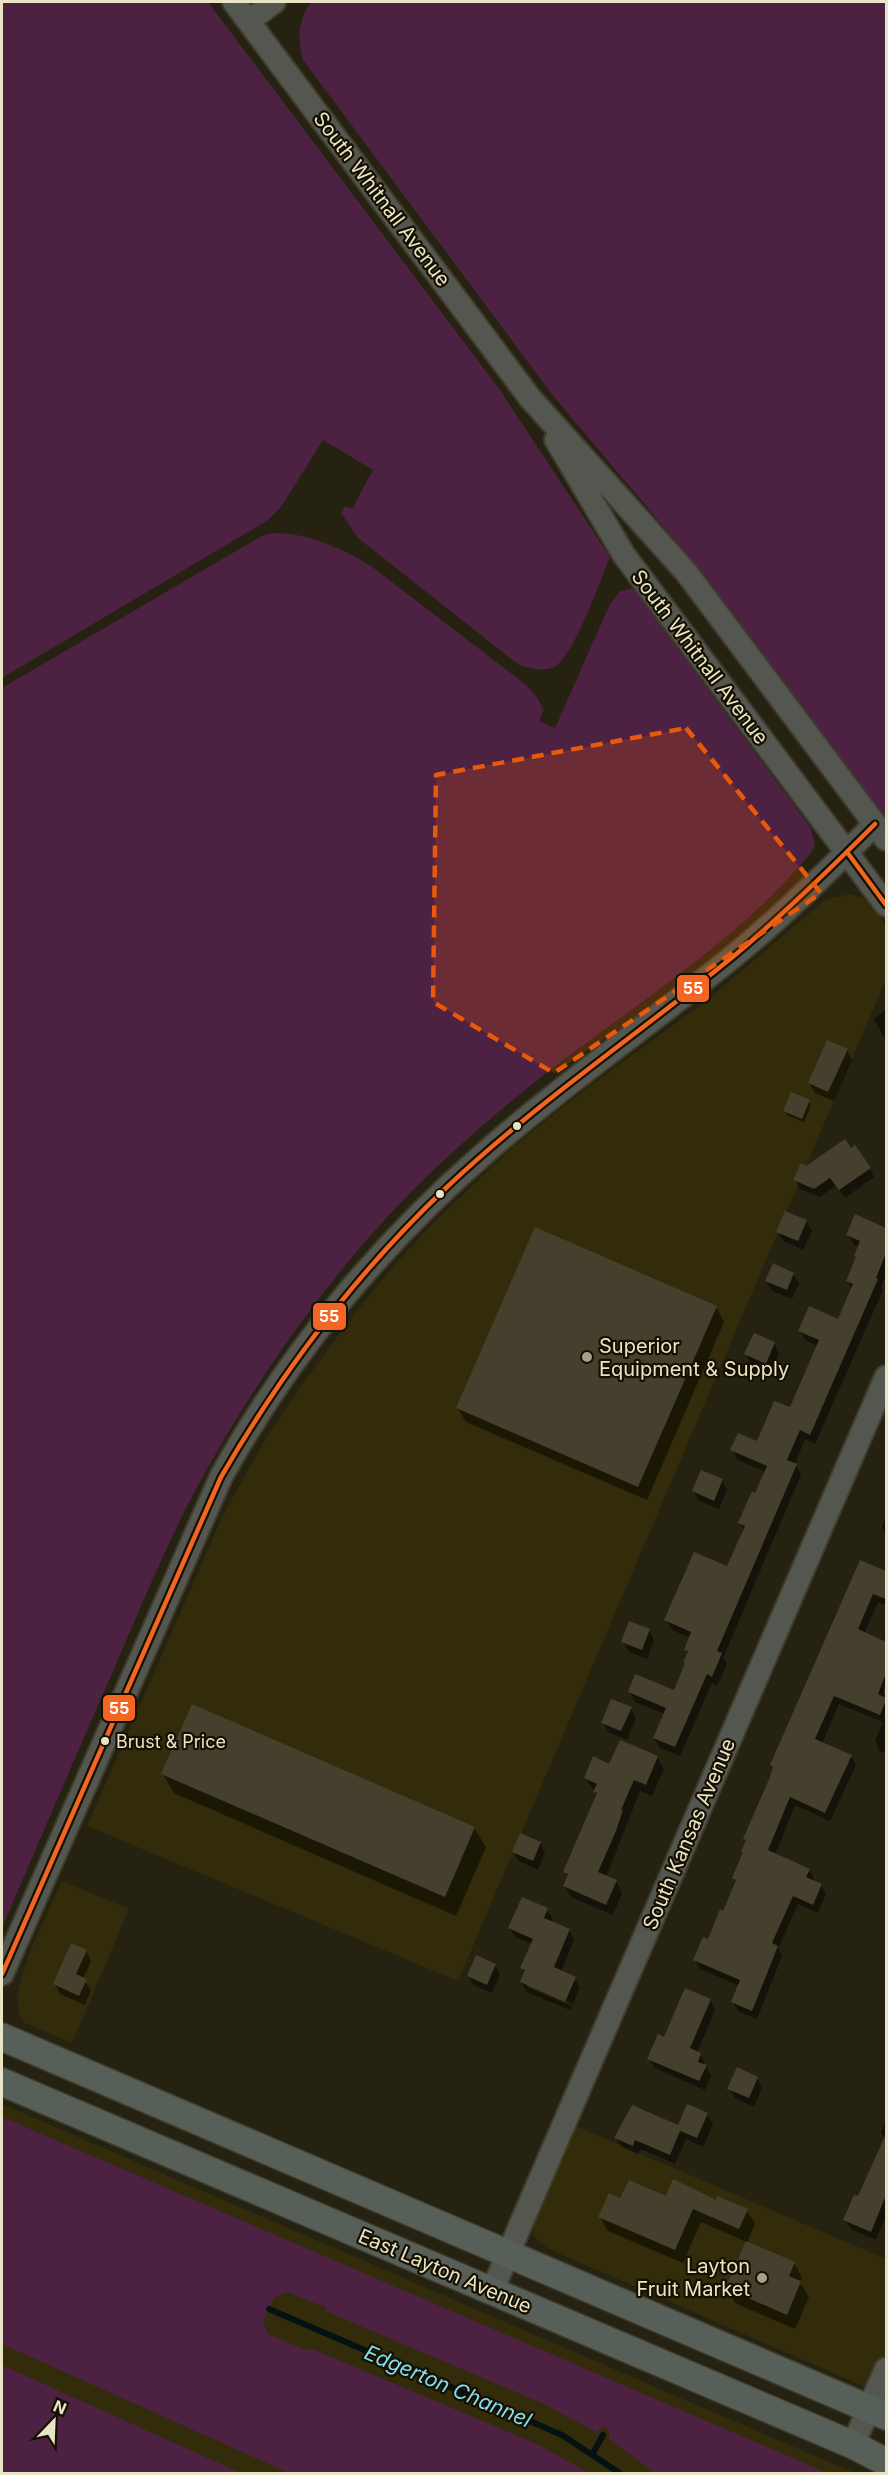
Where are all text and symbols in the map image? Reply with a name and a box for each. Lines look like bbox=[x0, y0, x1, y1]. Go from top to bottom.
street label: South Whitnall Avenue bbox=[309, 107, 455, 291]
street label: South Whitnall Avenue bbox=[627, 565, 773, 749]
line badge: 55 bbox=[676, 974, 710, 1003]
text: 55 bbox=[683, 978, 703, 998]
unlabelled marker bbox=[511, 1120, 523, 1132]
unlabelled marker bbox=[434, 1188, 446, 1200]
line badge: 55 bbox=[312, 1302, 347, 1331]
text: 55 bbox=[319, 1306, 339, 1326]
place label: Superior Equipment & Supply bbox=[599, 1334, 789, 1381]
marker: Superior Equipment & Supply bbox=[580, 1350, 594, 1364]
line badge: 55 bbox=[102, 1694, 136, 1722]
text: 55 bbox=[109, 1698, 129, 1718]
place label: Brust & Price bbox=[116, 1731, 226, 1752]
marker: Brust & Price bbox=[99, 1735, 111, 1747]
street label: South Kansas Avenue bbox=[638, 1735, 740, 1933]
street label: East Layton Avenue bbox=[355, 2224, 535, 2318]
place label: Layton Fruit Market bbox=[637, 2254, 750, 2301]
marker: Layton Fruit Market bbox=[755, 2271, 769, 2285]
water label: Edgerton Channel bbox=[361, 2340, 536, 2433]
north arrow bbox=[24, 2391, 84, 2451]
text: N bbox=[50, 2396, 69, 2419]

